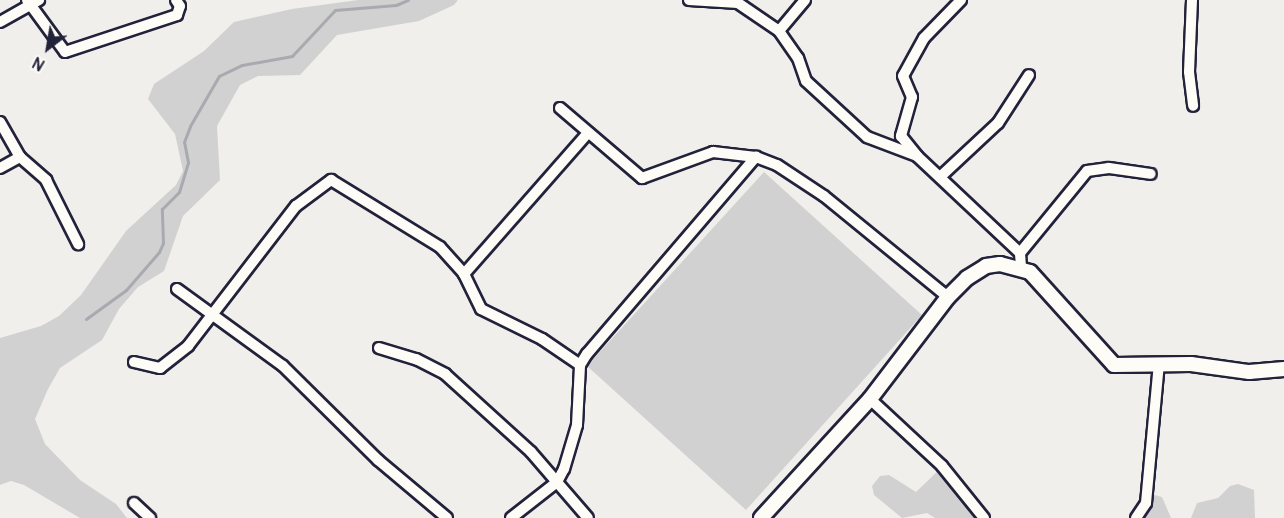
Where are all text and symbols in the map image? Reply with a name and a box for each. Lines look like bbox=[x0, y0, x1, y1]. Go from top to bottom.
north arrow bbox=[18, 18, 78, 78]
text: N bbox=[29, 52, 49, 75]

